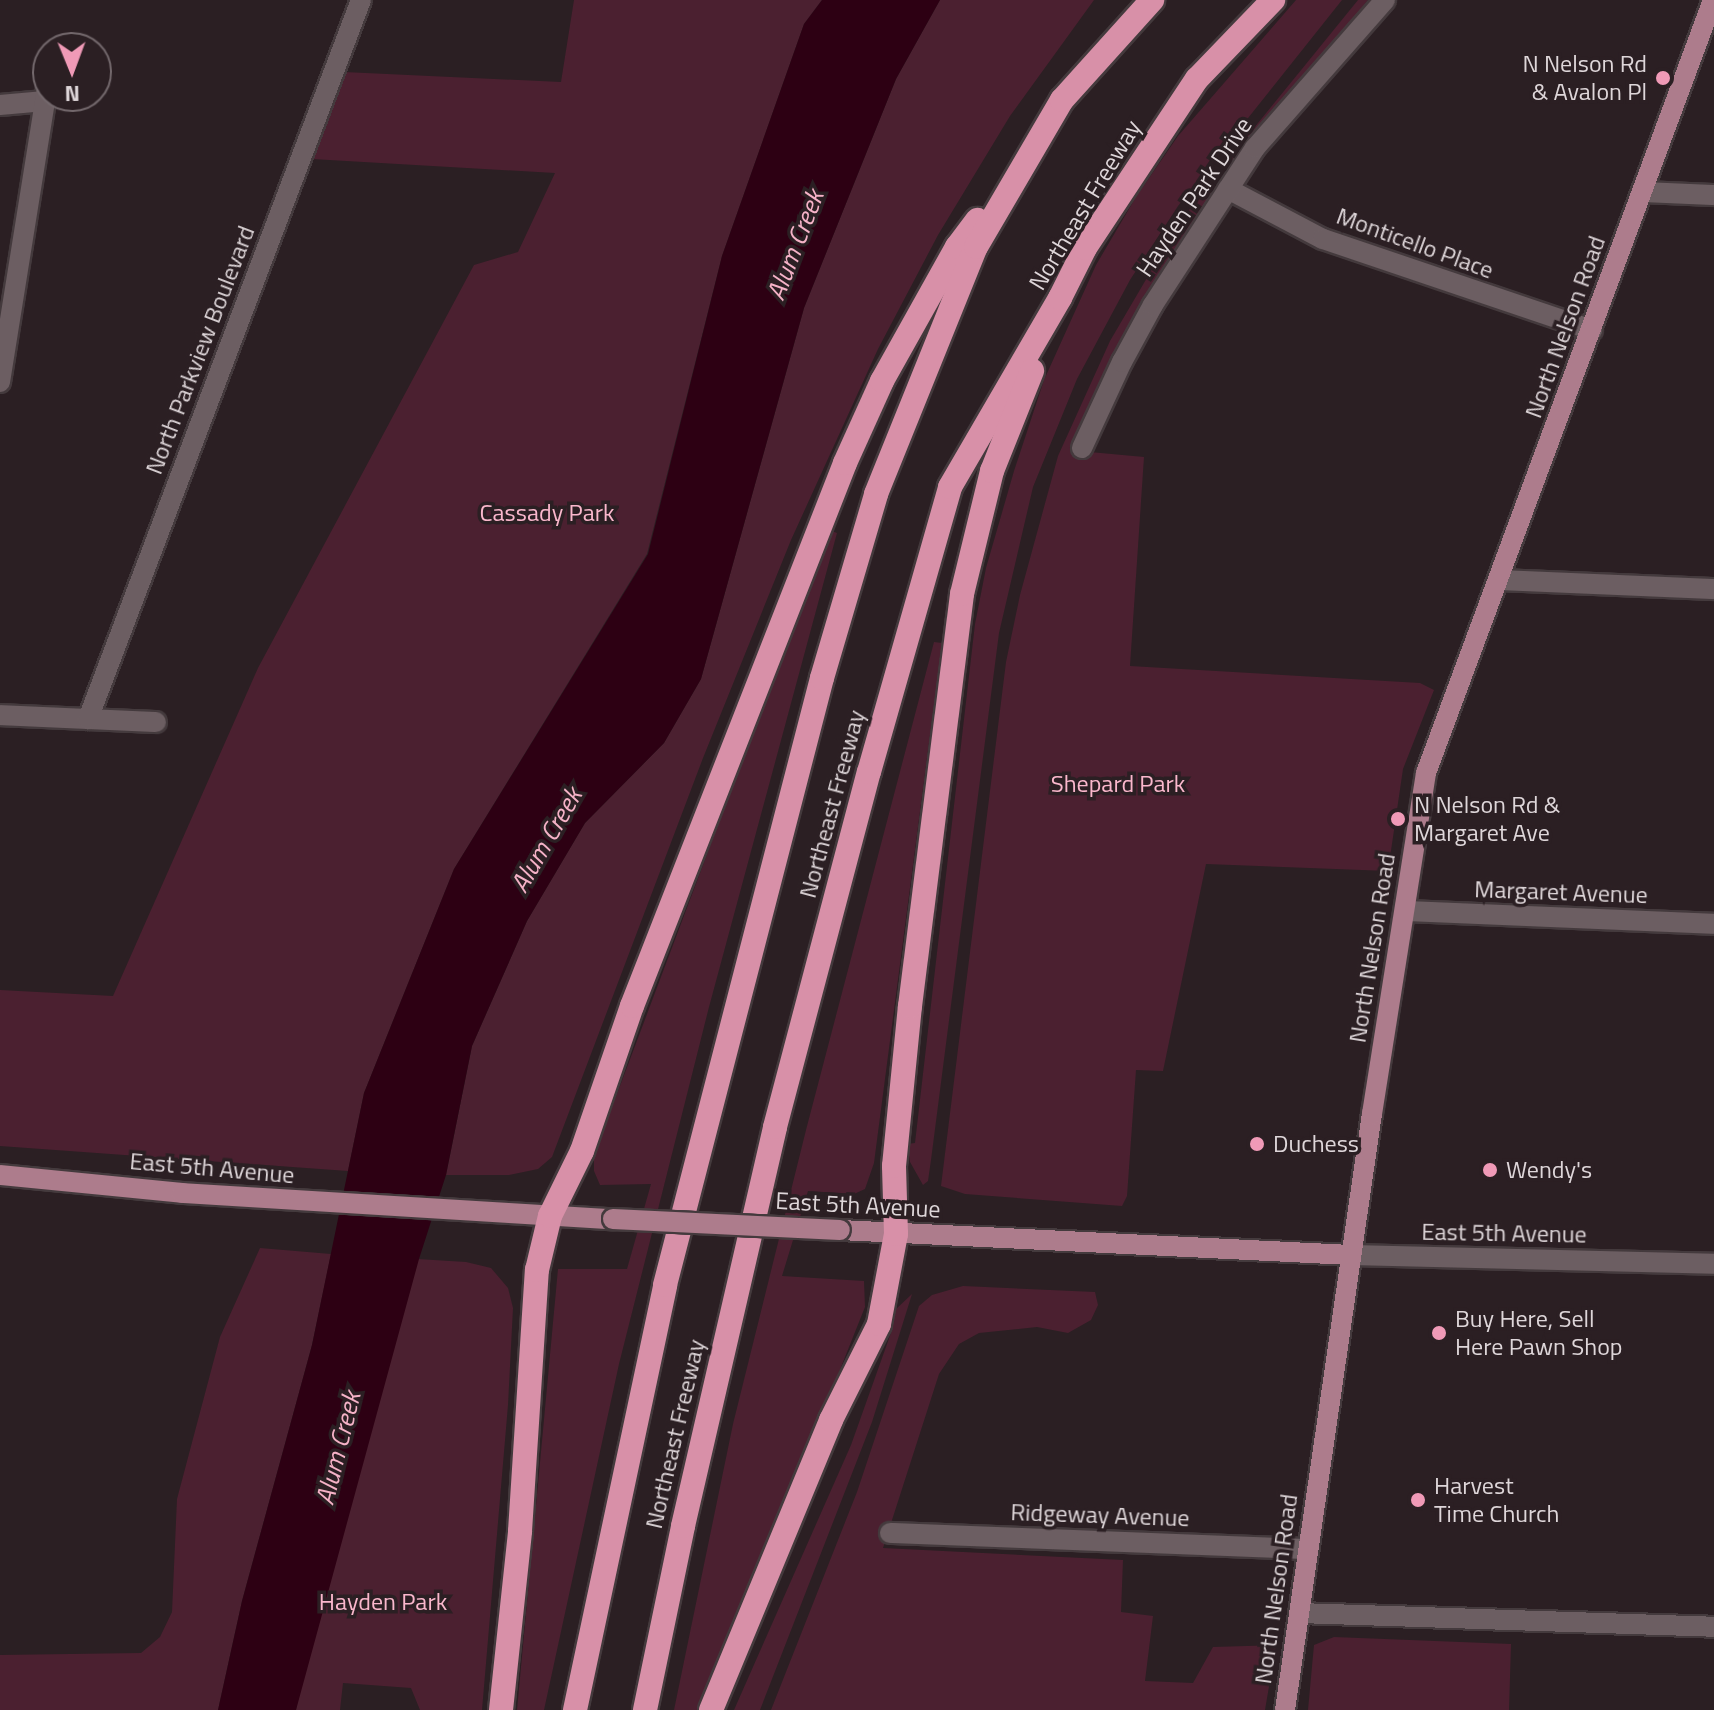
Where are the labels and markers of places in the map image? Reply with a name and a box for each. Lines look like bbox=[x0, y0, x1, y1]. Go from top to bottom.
place label: N Nelson Rd & Avalon Pl bbox=[1522, 50, 1647, 106]
marker: N Nelson Rd & Avalon Pl bbox=[1654, 69, 1672, 87]
place label: N Nelson Rd & Margaret Ave bbox=[1414, 791, 1560, 847]
marker: N Nelson Rd & Margaret Ave bbox=[1389, 810, 1407, 828]
place label: Duchess bbox=[1273, 1130, 1359, 1158]
marker: Duchess bbox=[1248, 1135, 1266, 1153]
place label: Wendy's bbox=[1506, 1156, 1592, 1184]
marker: Wendy's bbox=[1481, 1161, 1499, 1179]
place label: Buy Here, Sell Here Pawn Shop bbox=[1455, 1305, 1622, 1361]
marker: Buy Here, Sell Here Pawn Shop bbox=[1430, 1324, 1448, 1342]
place label: Harvest Time Church bbox=[1434, 1472, 1559, 1528]
marker: Harvest Time Church bbox=[1409, 1491, 1427, 1509]

